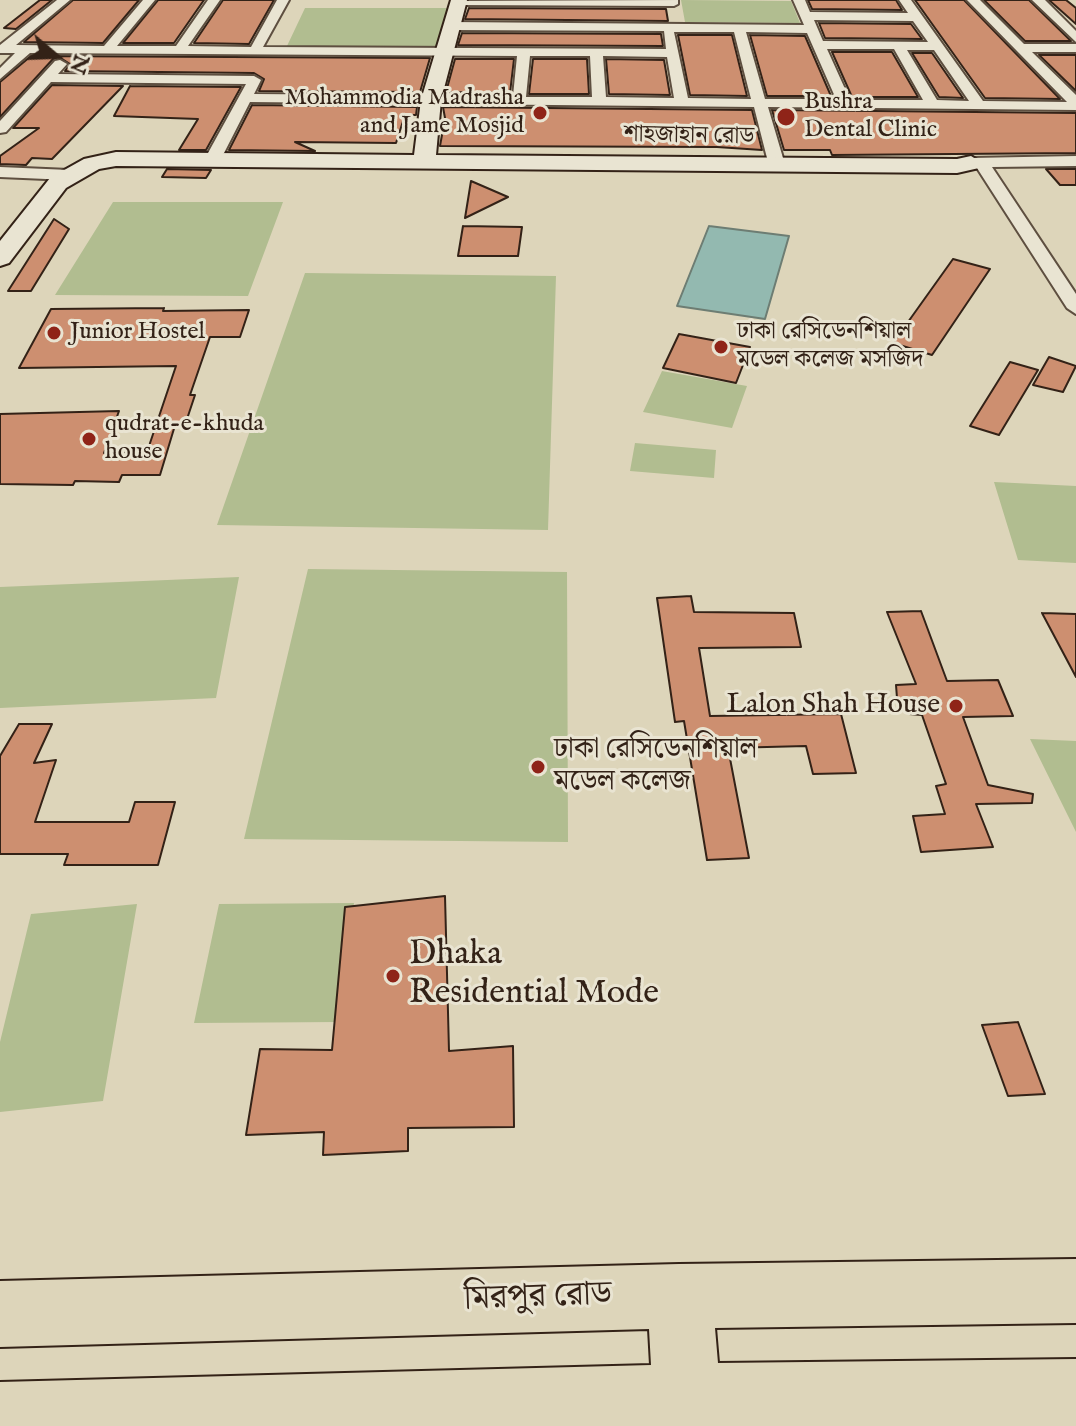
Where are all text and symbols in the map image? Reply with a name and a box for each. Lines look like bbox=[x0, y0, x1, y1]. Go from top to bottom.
north arrow bbox=[16, 16, 96, 96]
text: N bbox=[62, 50, 95, 77]
place label: Mohammodia Madrasha and Jame Mosjid bbox=[284, 85, 524, 141]
place label: Bushra Dental Clinic bbox=[804, 89, 937, 145]
marker: Mohammodia Madrasha and Jame Mosjid bbox=[531, 104, 549, 122]
marker: Bushra Dental Clinic bbox=[775, 106, 797, 128]
street label: শাহজাহান রোড bbox=[623, 121, 755, 153]
place label: Junior Hostel bbox=[70, 319, 205, 347]
place label: ঢাকা রেসিডেনশিয়াল মডেল কলেজ মসজিদ bbox=[737, 319, 924, 375]
marker: Junior Hostel bbox=[45, 324, 63, 342]
marker: ঢাকা রেসিডেনশিয়াল মডেল কলেজ মসজিদ bbox=[712, 338, 730, 356]
place label: qudrat-e-khuda house bbox=[105, 411, 264, 467]
marker: qudrat-e-khuda house bbox=[80, 430, 98, 448]
place label: Lalon Shah House bbox=[726, 689, 940, 723]
marker: Lalon Shah House bbox=[947, 697, 965, 715]
place label: ঢাকা রেসিডেনশিয়াল মডেল কলেজ bbox=[554, 734, 757, 800]
marker: ঢাকা রেসিডেনশিয়াল মডেল কলেজ bbox=[529, 758, 547, 776]
place label: Dhaka Residential Mode bbox=[409, 936, 659, 1016]
marker: Dhaka Residential Mode bbox=[384, 967, 402, 985]
street label: মিরপুর রোড bbox=[463, 1276, 613, 1322]

